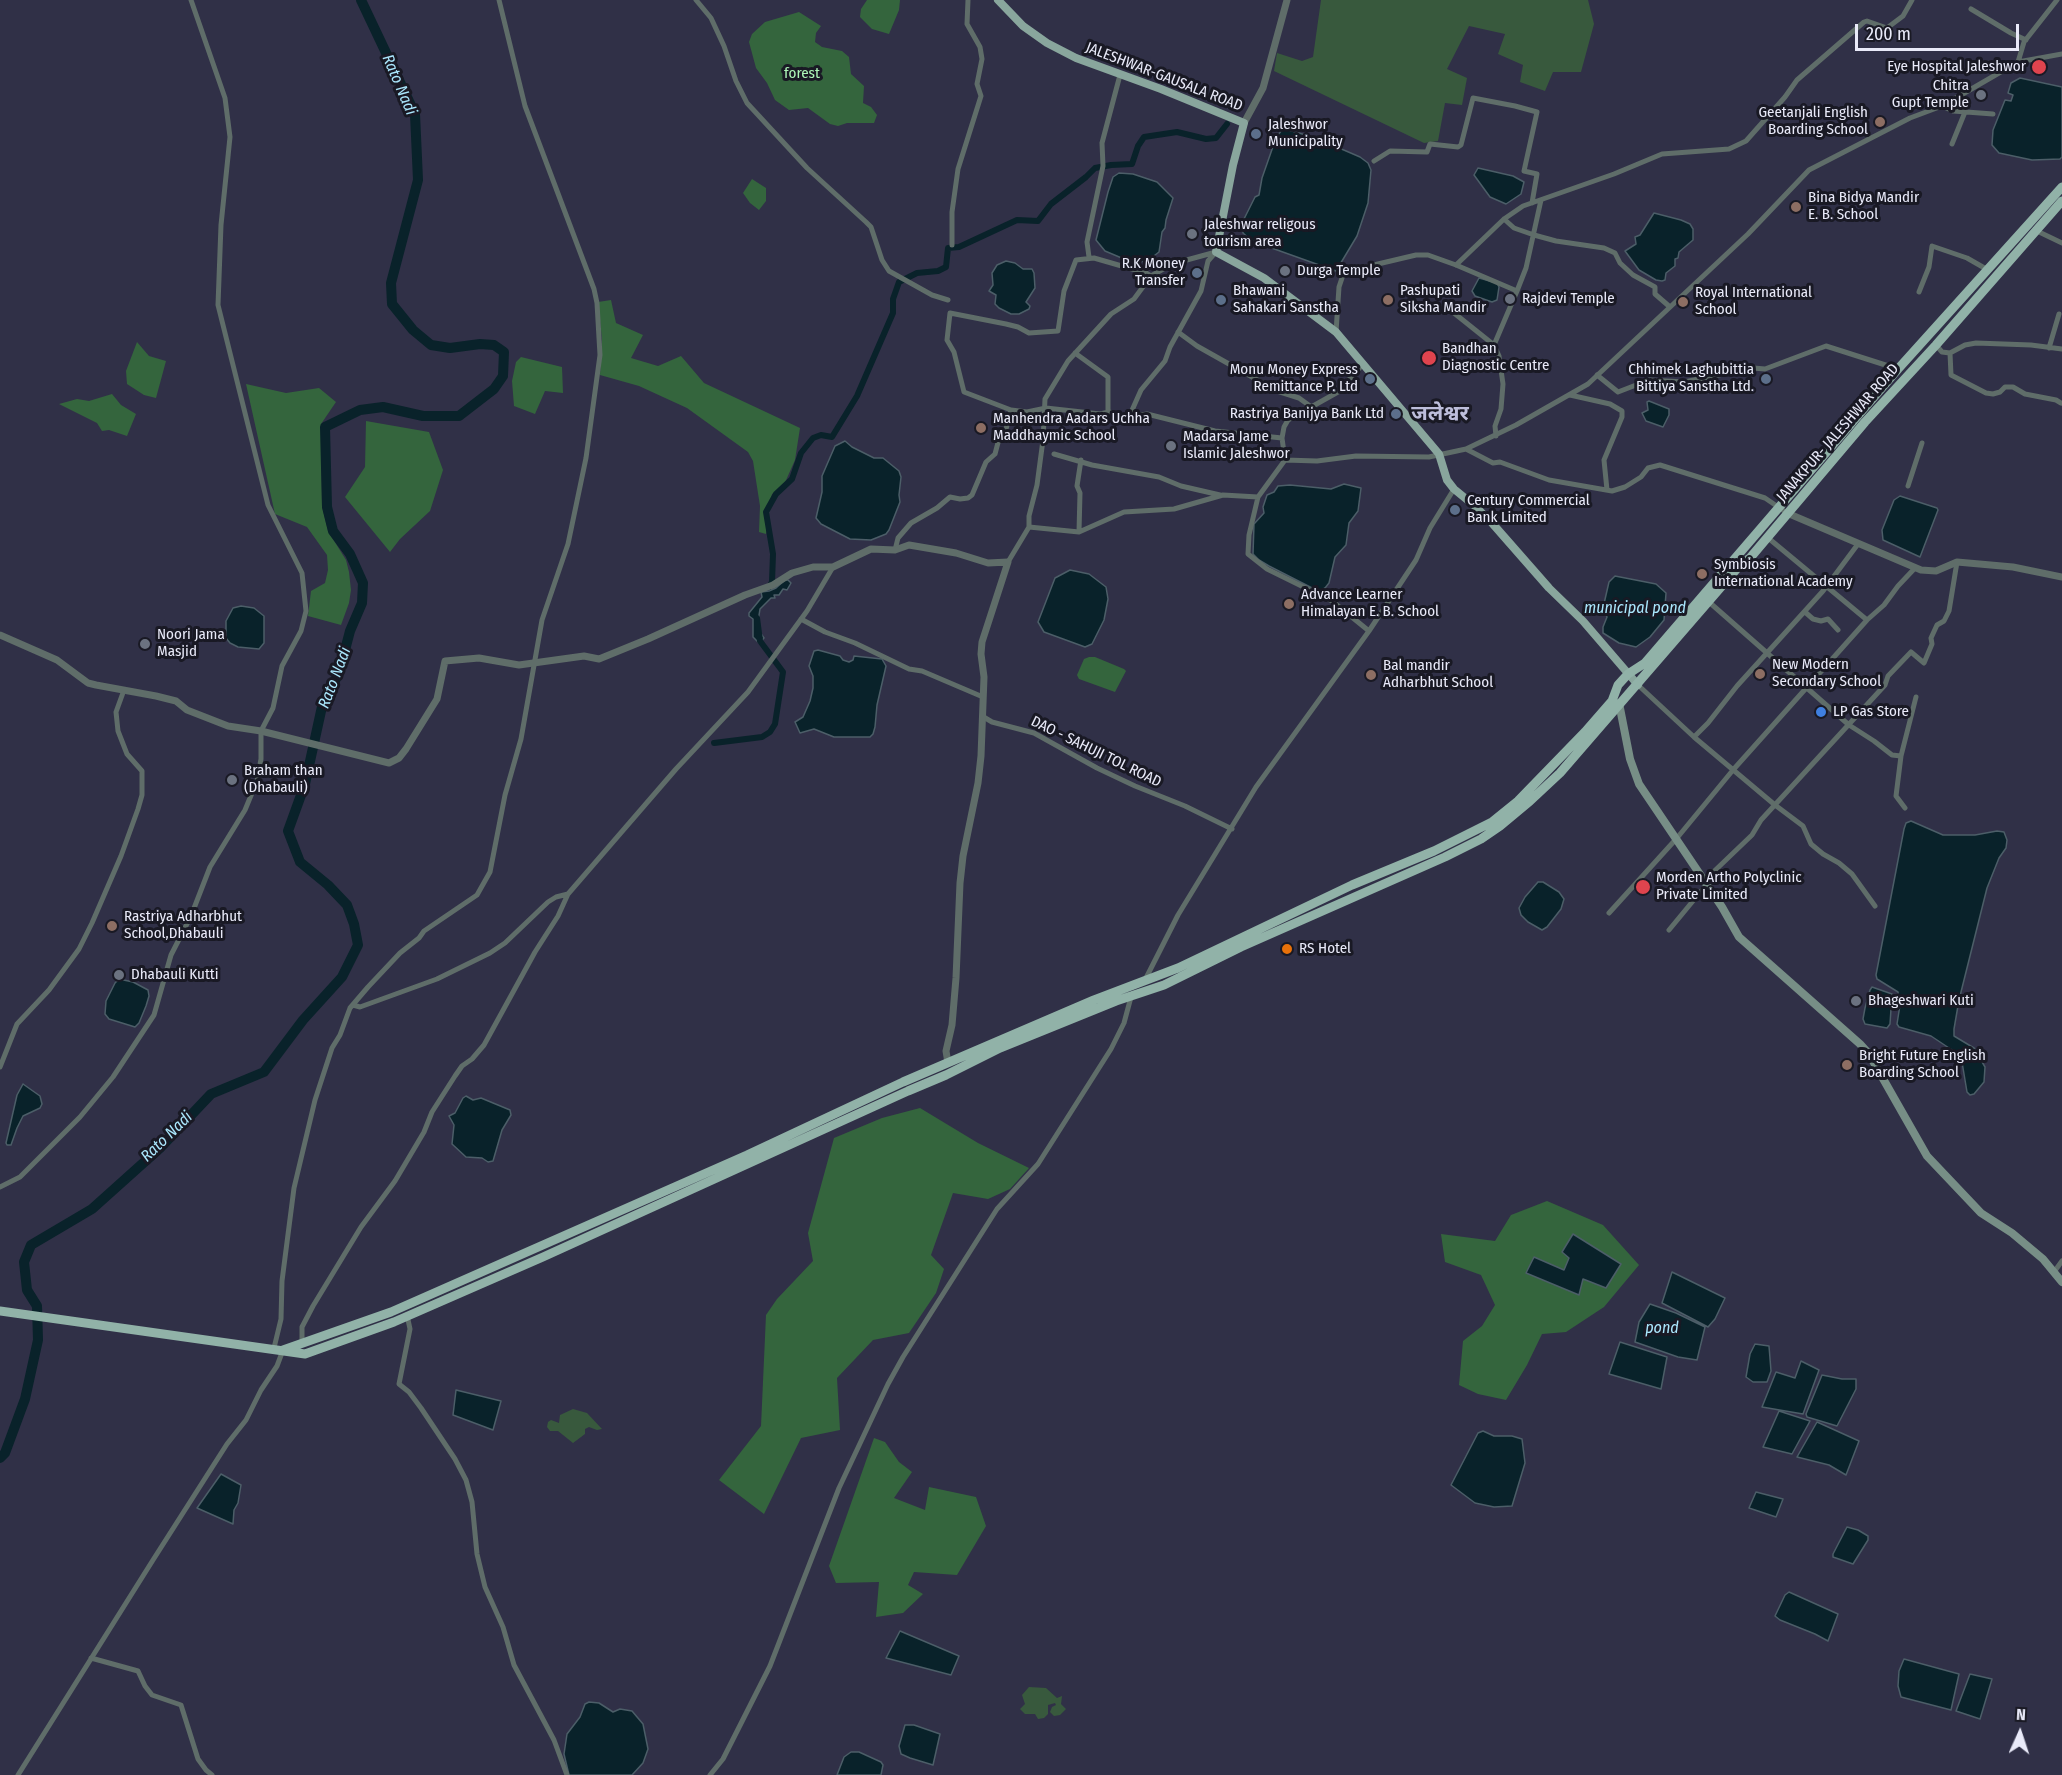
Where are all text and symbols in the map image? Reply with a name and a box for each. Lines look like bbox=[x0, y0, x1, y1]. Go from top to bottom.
scale bar bbox=[1858, 12, 2022, 50]
text: 200 m bbox=[1866, 23, 1911, 45]
street label: JALESHWAR-GAUSALA ROAD bbox=[1083, 39, 1245, 115]
water label: Rato Nadi bbox=[378, 52, 420, 118]
place label: Eye Hospital Jaleshwor bbox=[1887, 58, 2026, 76]
marker: Eye Hospital Jaleshwor bbox=[2030, 58, 2048, 76]
park label: forest bbox=[784, 65, 820, 83]
place label: Chitra Gupt Temple bbox=[1892, 77, 1969, 112]
marker: Chitra Gupt Temple bbox=[1974, 88, 1988, 102]
place label: Geetanjali English Boarding School bbox=[1758, 104, 1868, 139]
marker: Geetanjali English Boarding School bbox=[1873, 115, 1887, 129]
place label: Jaleshwor Municipality bbox=[1268, 116, 1343, 151]
marker: Jaleshwor Municipality bbox=[1249, 127, 1263, 141]
place label: Bina Bidya Mandir E. B. School bbox=[1808, 189, 1919, 224]
marker: Bina Bidya Mandir E. B. School bbox=[1789, 200, 1803, 214]
place label: Jaleshwar religous tourism area bbox=[1204, 216, 1316, 251]
marker: Jaleshwar religous tourism area bbox=[1185, 227, 1199, 241]
place label: R.K Money Transfer bbox=[1122, 255, 1185, 290]
place label: Durga Temple bbox=[1297, 262, 1381, 280]
marker: Durga Temple bbox=[1278, 264, 1292, 278]
marker: R.K Money Transfer bbox=[1190, 266, 1204, 280]
place label: Bhawani Sahakari Sanstha bbox=[1233, 282, 1339, 317]
place label: Pashupati Siksha Mandir bbox=[1400, 282, 1486, 317]
place label: Royal International School bbox=[1695, 284, 1812, 319]
place label: Rajdevi Temple bbox=[1522, 290, 1615, 308]
marker: Rajdevi Temple bbox=[1503, 292, 1517, 306]
marker: Bhawani Sahakari Sanstha bbox=[1214, 293, 1228, 307]
marker: Pashupati Siksha Mandir bbox=[1381, 293, 1395, 307]
marker: Royal International School bbox=[1676, 295, 1690, 309]
place label: Bandhan Diagnostic Centre bbox=[1442, 340, 1549, 375]
marker: Bandhan Diagnostic Centre bbox=[1420, 349, 1438, 367]
street label: JANAKPUR- JALESHWAR ROAD bbox=[1773, 360, 1903, 506]
place label: Monu Money Express Remittance P. Ltd bbox=[1230, 361, 1358, 396]
place label: Chhimek Laghubittia Bittiya Sanstha Ltd. bbox=[1628, 361, 1754, 396]
marker: Monu Money Express Remittance P. Ltd bbox=[1363, 372, 1377, 386]
marker: Chhimek Laghubittia Bittiya Sanstha Ltd. bbox=[1759, 372, 1773, 386]
district label: जलेश्वर bbox=[1411, 401, 1469, 427]
place label: Rastriya Banijya Bank Ltd bbox=[1230, 405, 1384, 423]
marker: Rastriya Banijya Bank Ltd bbox=[1389, 407, 1403, 421]
place label: Manhendra Aadars Uchha Maddhaymic School bbox=[993, 410, 1150, 445]
marker: Manhendra Aadars Uchha Maddhaymic School bbox=[974, 421, 988, 435]
place label: Madarsa Jame Islamic Jaleshwor bbox=[1183, 428, 1290, 463]
marker: Madarsa Jame Islamic Jaleshwor bbox=[1164, 439, 1178, 453]
place label: Century Commercial Bank Limited bbox=[1467, 492, 1590, 527]
marker: Century Commercial Bank Limited bbox=[1448, 503, 1462, 517]
place label: Symbiosis International Academy bbox=[1714, 556, 1853, 591]
marker: Symbiosis International Academy bbox=[1695, 567, 1709, 581]
place label: Advance Learner Himalayan E. B. School bbox=[1301, 586, 1439, 621]
marker: Advance Learner Himalayan E. B. School bbox=[1282, 597, 1296, 611]
water label: municipal pond bbox=[1584, 599, 1686, 619]
place label: Noori Jama Masjid bbox=[157, 626, 225, 661]
marker: Noori Jama Masjid bbox=[138, 637, 152, 651]
water label: Rato Nadi bbox=[315, 645, 355, 711]
place label: New Modern Secondary School bbox=[1772, 656, 1881, 691]
place label: Bal mandir Adharbhut School bbox=[1383, 657, 1493, 692]
marker: New Modern Secondary School bbox=[1753, 667, 1767, 681]
marker: Bal mandir Adharbhut School bbox=[1364, 668, 1378, 682]
place label: LP Gas Store bbox=[1833, 703, 1909, 721]
marker: LP Gas Store bbox=[1814, 705, 1828, 719]
street label: DAO - SAHUJI TOL ROAD bbox=[1028, 713, 1164, 791]
place label: Braham than (Dhabauli) bbox=[244, 762, 323, 797]
marker: Braham than (Dhabauli) bbox=[225, 773, 239, 787]
place label: Morden Artho Polyclinic Private Limited bbox=[1656, 869, 1802, 904]
marker: Morden Artho Polyclinic Private Limited bbox=[1634, 878, 1652, 896]
place label: Rastriya Adharbhut School,Dhabauli bbox=[124, 908, 242, 943]
marker: Rastriya Adharbhut School,Dhabauli bbox=[105, 919, 119, 933]
place label: RS Hotel bbox=[1299, 940, 1351, 958]
marker: RS Hotel bbox=[1280, 942, 1294, 956]
place label: Dhabauli Kutti bbox=[131, 966, 219, 984]
marker: Dhabauli Kutti bbox=[112, 968, 126, 982]
place label: Bhageshwari Kuti bbox=[1868, 992, 1974, 1010]
marker: Bhageshwari Kuti bbox=[1849, 994, 1863, 1008]
place label: Bright Future English Boarding School bbox=[1859, 1047, 1986, 1082]
marker: Bright Future English Boarding School bbox=[1840, 1058, 1854, 1072]
water label: Rato Nadi bbox=[137, 1108, 197, 1166]
water label: pond bbox=[1645, 1319, 1679, 1339]
north arrow bbox=[1990, 1703, 2050, 1763]
text: N bbox=[2016, 1705, 2026, 1724]

